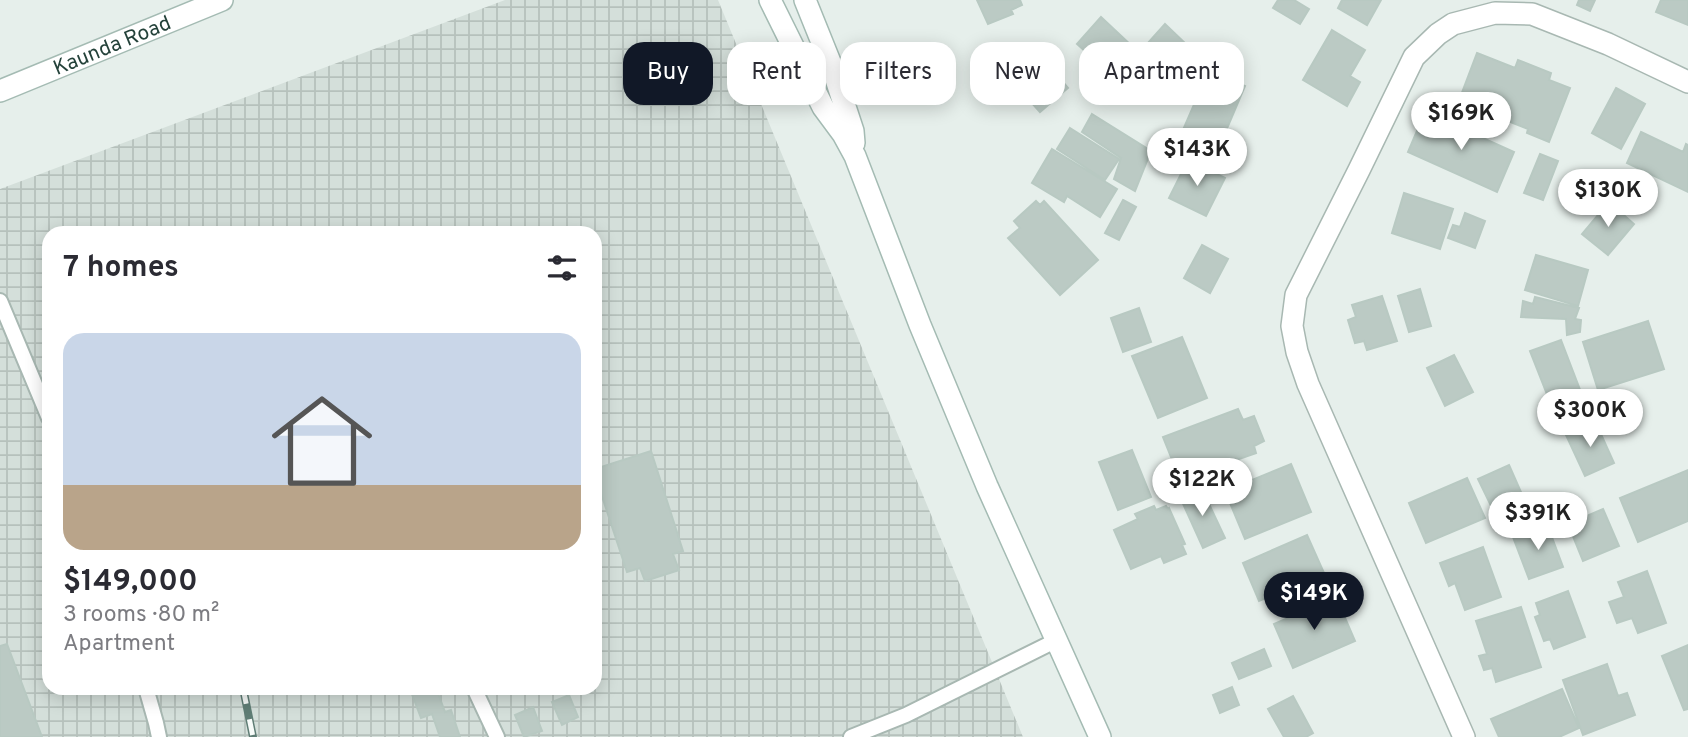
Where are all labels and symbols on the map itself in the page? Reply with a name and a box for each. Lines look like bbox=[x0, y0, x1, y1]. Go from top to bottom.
street label: Kaunda Road bbox=[49, 10, 176, 83]
pin: $169K bbox=[1412, 92, 1510, 152]
pin: $143K bbox=[1148, 128, 1246, 188]
pin: $130K bbox=[1559, 170, 1657, 229]
pin: $300K bbox=[1541, 390, 1639, 449]
pin: $122K bbox=[1153, 458, 1251, 518]
pin: $391K bbox=[1489, 492, 1587, 552]
pin: $149K bbox=[1265, 572, 1363, 632]

